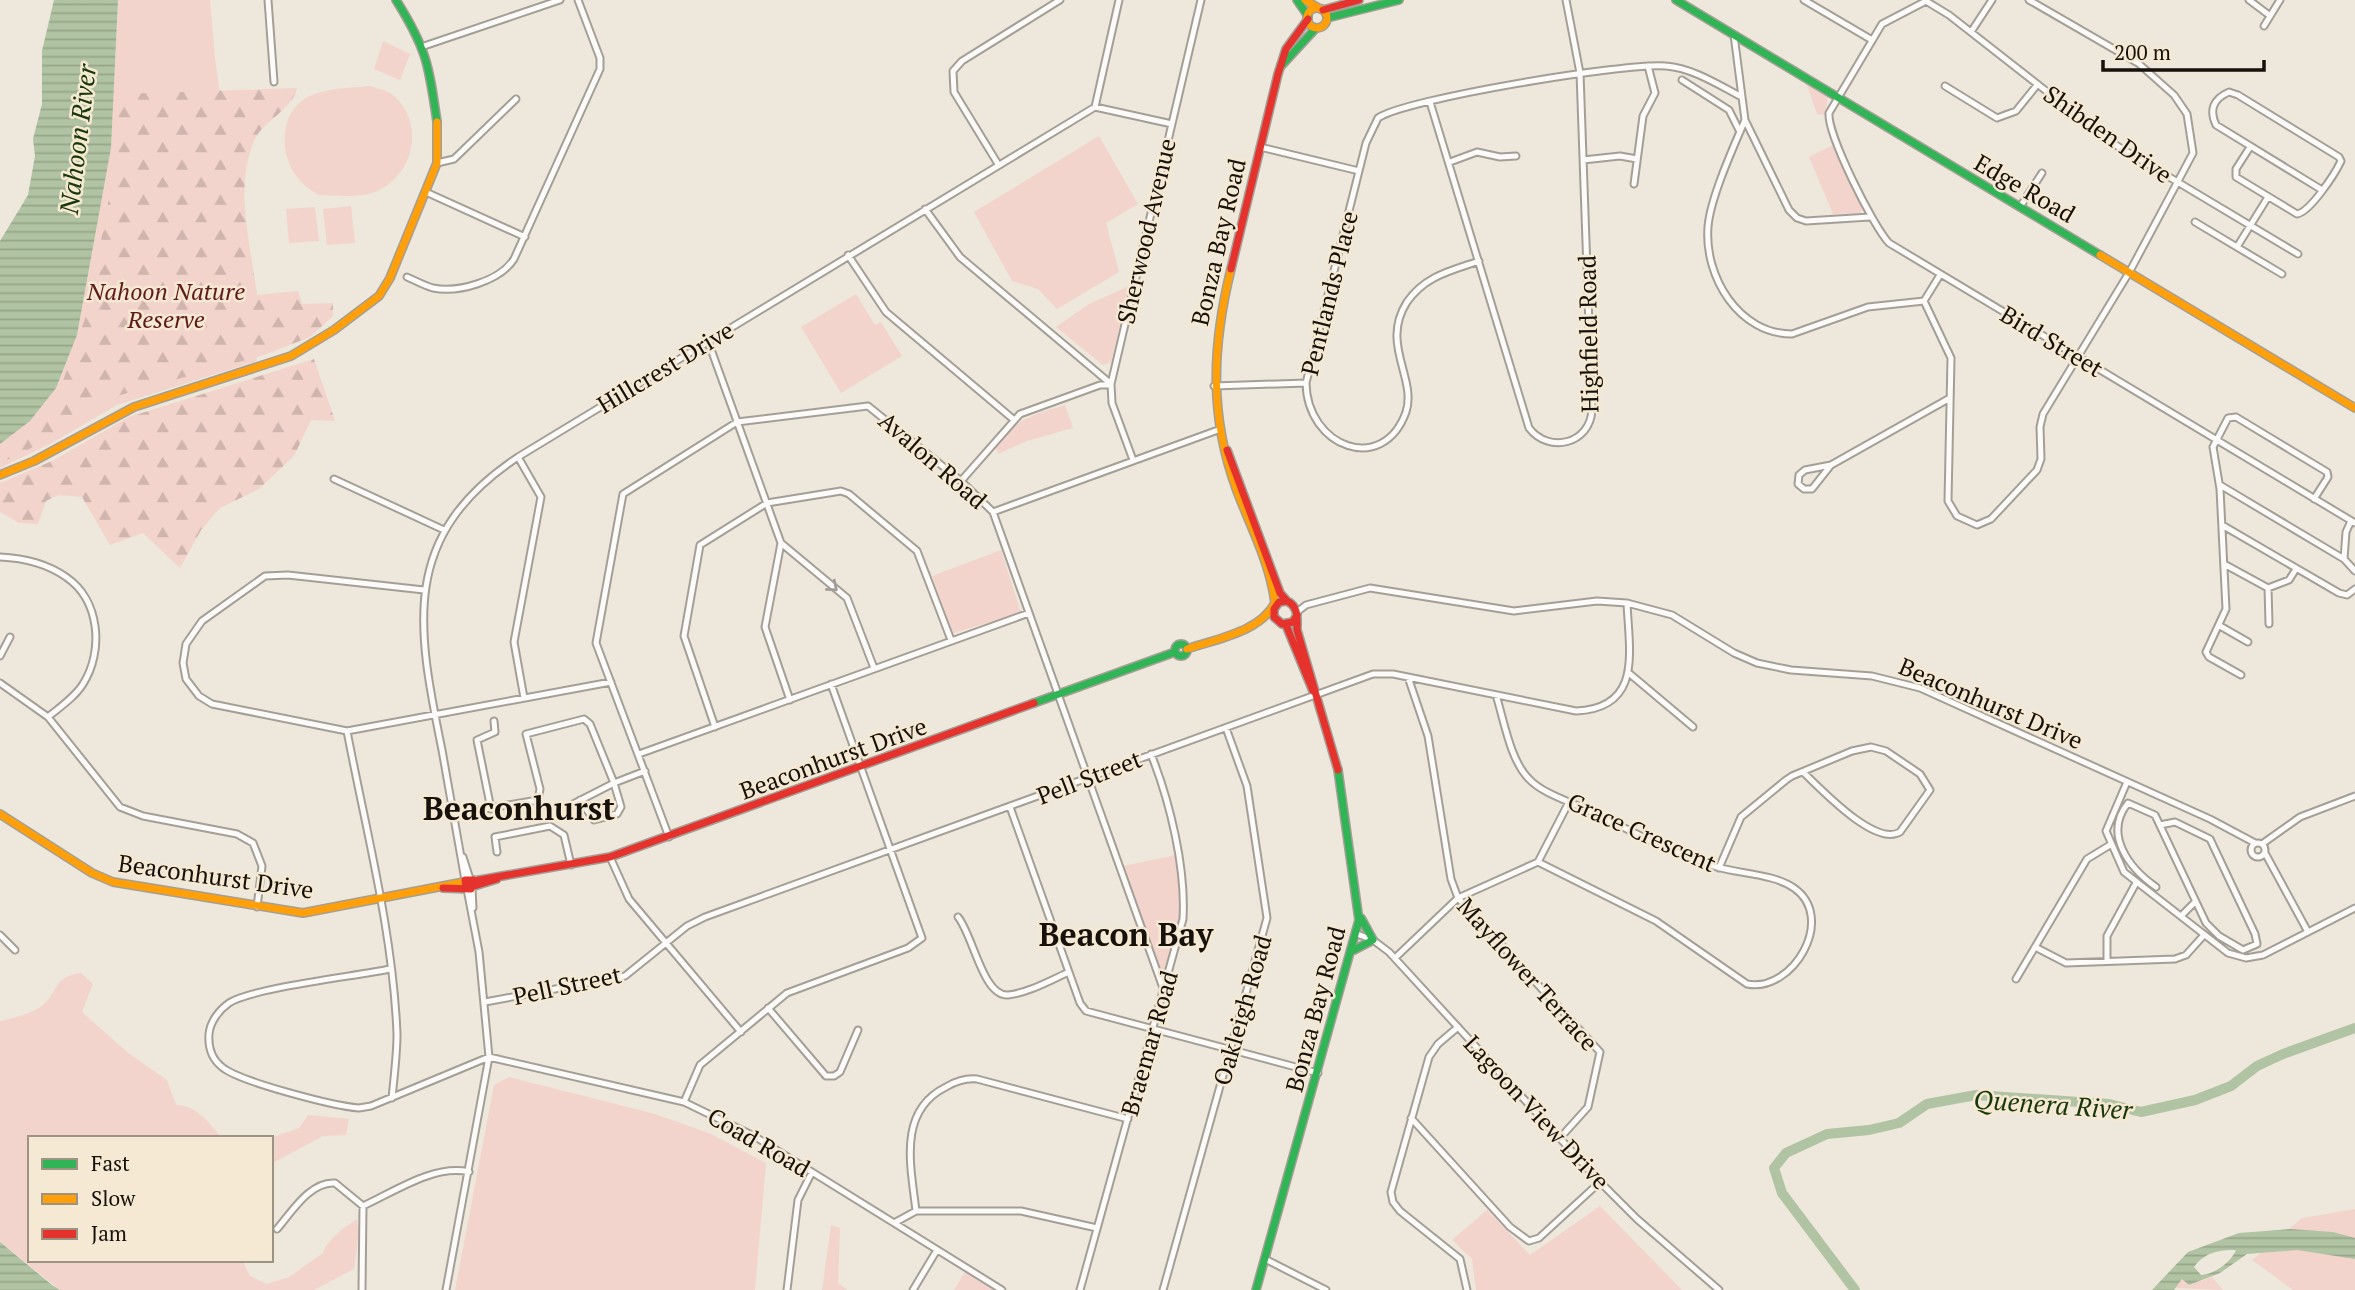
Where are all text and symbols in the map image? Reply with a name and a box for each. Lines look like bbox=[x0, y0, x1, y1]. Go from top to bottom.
scale bar bbox=[2103, 28, 2264, 72]
text: 200 m bbox=[2114, 38, 2171, 66]
water label: Nahoon River bbox=[51, 61, 103, 217]
street label: Shibden Drive bbox=[2037, 78, 2179, 190]
street label: Sherwood Avenue bbox=[1109, 135, 1183, 327]
street label: Edge Road bbox=[1969, 146, 2081, 230]
street label: Bonza Bay Road bbox=[1183, 155, 1253, 329]
street label: Pentlands Place bbox=[1293, 207, 1365, 379]
street label: Highfield Road bbox=[1571, 255, 1605, 413]
park label: Nahoon Nature Reserve bbox=[86, 275, 245, 335]
street label: Bird Street bbox=[1995, 298, 2109, 384]
street label: Hillcrest Drive bbox=[591, 314, 739, 420]
street label: Avalon Road bbox=[872, 404, 994, 516]
one-way arrow bbox=[825, 579, 838, 591]
street label: Beaconhurst Drive bbox=[1894, 650, 2088, 756]
street label: Beaconhurst Drive bbox=[735, 709, 931, 807]
street label: Pell Street bbox=[1032, 742, 1146, 812]
street label: Grace Crescent bbox=[1563, 785, 1722, 879]
district label: Beaconhurst bbox=[423, 787, 615, 829]
street label: Beaconhurst Drive bbox=[116, 846, 316, 906]
street label: Mayflower Terrace bbox=[1451, 891, 1605, 1057]
district label: Beacon Bay bbox=[1039, 913, 1214, 955]
street label: Bonza Bay Road bbox=[1278, 923, 1352, 1095]
street label: Oakleigh Road bbox=[1205, 931, 1279, 1089]
street label: Pell Street bbox=[510, 958, 624, 1012]
street label: Braemar Road bbox=[1113, 967, 1185, 1119]
street label: Lagoon View Drive bbox=[1457, 1028, 1617, 1196]
water label: Quenera River bbox=[1973, 1082, 2134, 1127]
street label: Coad Road bbox=[702, 1100, 816, 1184]
legend bbox=[28, 1136, 273, 1262]
text: Fast bbox=[91, 1149, 130, 1177]
text: Slow bbox=[91, 1184, 136, 1212]
text: Jam bbox=[91, 1219, 127, 1247]

